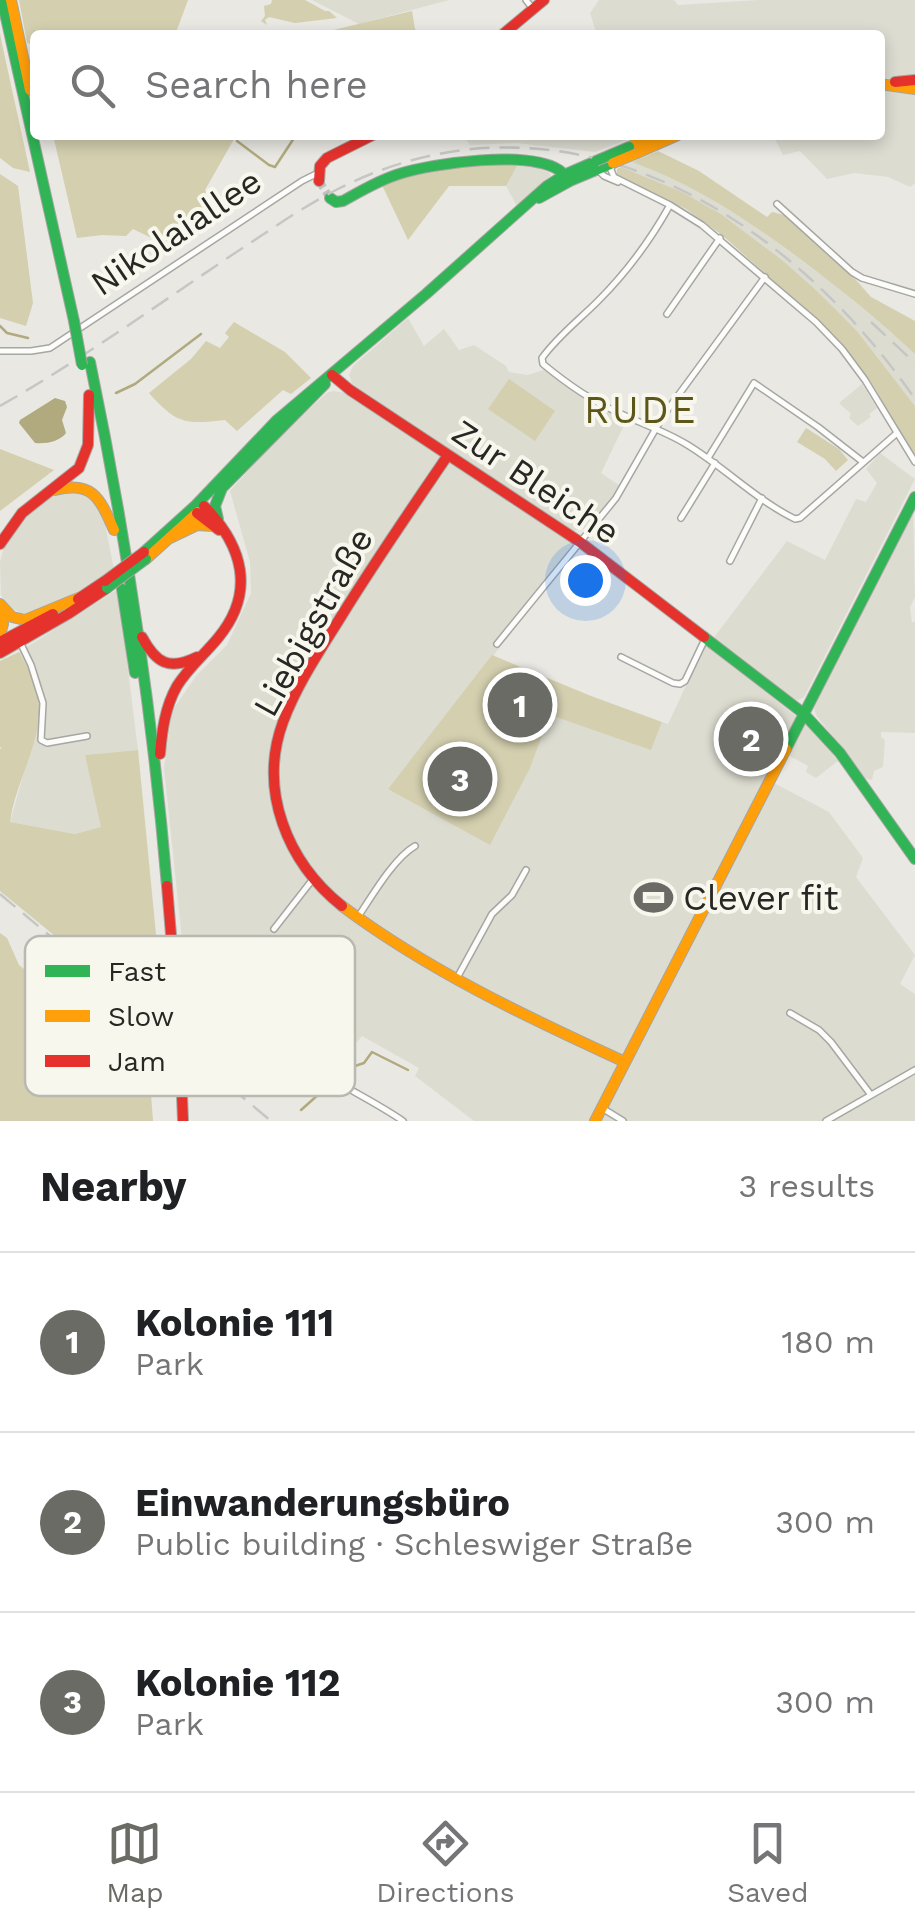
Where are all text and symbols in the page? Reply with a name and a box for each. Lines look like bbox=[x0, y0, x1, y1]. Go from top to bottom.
search box bbox=[30, 30, 885, 140]
icon: search bbox=[65, 58, 120, 113]
text: Search here bbox=[145, 63, 368, 107]
street label: Nikolaiallee bbox=[83, 160, 269, 304]
district label: RUDE bbox=[584, 388, 698, 432]
street label: Zur Bleiche bbox=[444, 411, 628, 553]
street label: Liebigstraße bbox=[244, 521, 382, 723]
your location bbox=[560, 555, 611, 606]
pin: 1 bbox=[488, 668, 552, 742]
pin: 2 bbox=[718, 702, 784, 776]
pin: 3 bbox=[428, 742, 492, 816]
sports icon: Clever fit bbox=[632, 877, 674, 919]
place label: Clever fit bbox=[683, 877, 839, 919]
legend bbox=[25, 936, 355, 1096]
text: Fast bbox=[108, 955, 166, 988]
text: Slow bbox=[108, 1000, 174, 1033]
text: Jam bbox=[108, 1045, 166, 1078]
text: Nearby bbox=[40, 1162, 187, 1211]
text: 3 results bbox=[738, 1167, 875, 1205]
text: Kolonie 111 bbox=[135, 1301, 334, 1345]
text: 1 bbox=[66, 1323, 79, 1361]
text: 180 m bbox=[781, 1323, 875, 1361]
text: Park bbox=[135, 1345, 204, 1383]
text: Einwanderungsbüro bbox=[135, 1481, 510, 1525]
text: 2 bbox=[63, 1503, 82, 1541]
text: 300 m bbox=[775, 1503, 875, 1541]
text: Public building · Schleswiger Straße bbox=[135, 1525, 693, 1563]
text: Kolonie 112 bbox=[135, 1661, 340, 1705]
text: 3 bbox=[63, 1683, 82, 1721]
text: 300 m bbox=[775, 1683, 875, 1721]
text: Park bbox=[135, 1705, 204, 1743]
tab: Map bbox=[106, 1816, 164, 1909]
tab: Directions bbox=[376, 1816, 515, 1909]
tab: Saved bbox=[727, 1816, 809, 1909]

